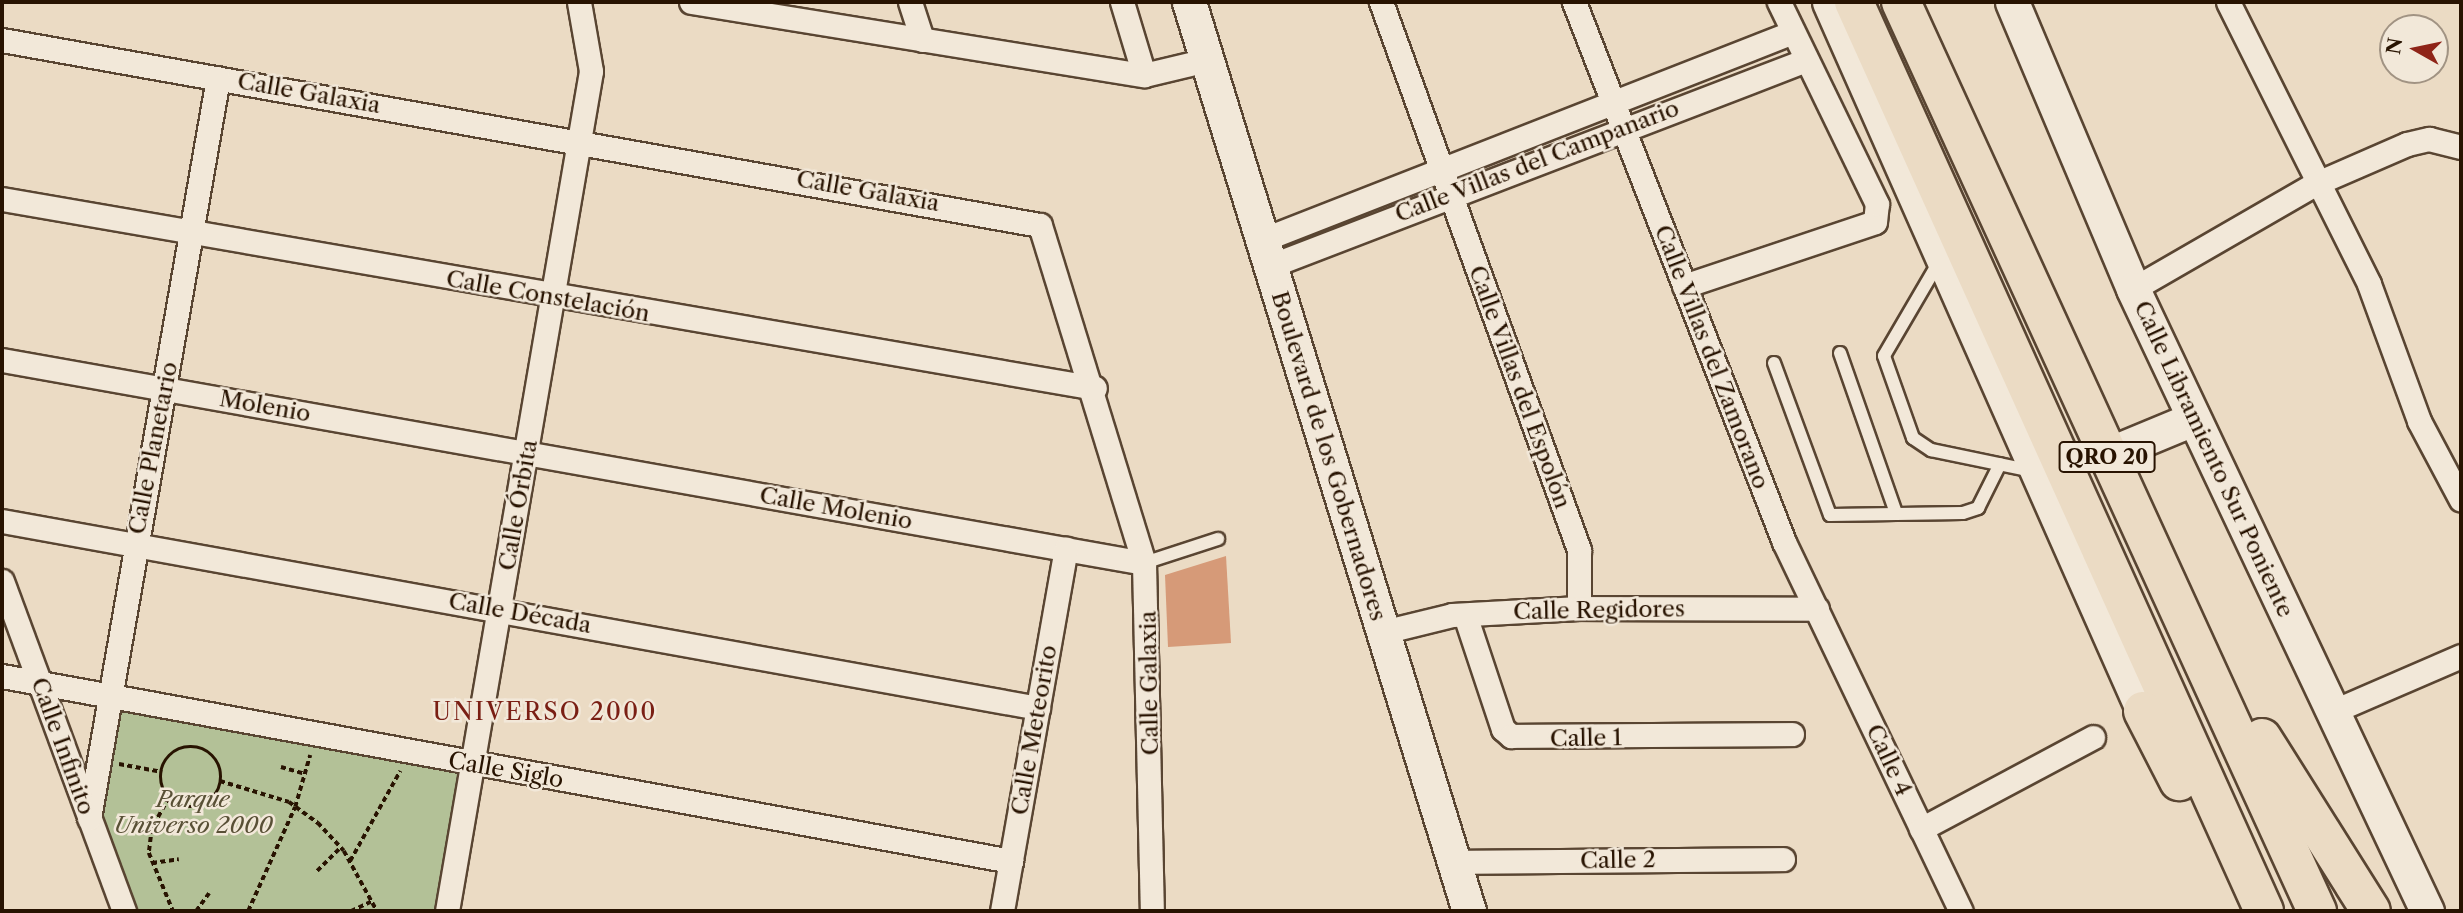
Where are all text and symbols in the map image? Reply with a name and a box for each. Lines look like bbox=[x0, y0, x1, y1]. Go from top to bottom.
north arrow bbox=[2379, 14, 2449, 84]
text: N bbox=[2382, 36, 2407, 56]
street label: Calle Galaxia bbox=[235, 67, 383, 119]
street label: Calle Villas del Campanario bbox=[1391, 94, 1683, 228]
street label: Calle Galaxia bbox=[794, 165, 942, 217]
street label: Calle Villas del Zamorano bbox=[1649, 221, 1775, 493]
street label: Calle Villas del Espolón bbox=[1463, 261, 1577, 513]
street label: Calle Constelación bbox=[444, 265, 652, 327]
street label: Boulevard de los Gobernadores bbox=[1266, 288, 1392, 624]
street label: Calle Libramiento Sur Poniente bbox=[2128, 296, 2300, 622]
street label: Calle Planetario bbox=[123, 359, 183, 537]
street label: Molenio bbox=[217, 384, 313, 428]
street label: Calle Órbita bbox=[493, 437, 543, 573]
road number: QRO 20 bbox=[2058, 440, 2156, 475]
street label: Calle Molenio bbox=[758, 481, 914, 535]
street label: Calle Década bbox=[446, 587, 594, 639]
street label: Calle Regidores bbox=[1513, 595, 1685, 625]
street label: Calle Galaxia bbox=[1134, 610, 1164, 756]
street label: Calle Meteorito bbox=[1005, 643, 1063, 817]
street label: Calle Infinito bbox=[25, 674, 101, 818]
district label: UNIVERSO 2000 bbox=[434, 698, 656, 726]
street label: Calle 4 bbox=[1860, 720, 1918, 800]
street label: Calle 1 bbox=[1550, 724, 1622, 752]
street label: Calle Siglo bbox=[446, 746, 566, 794]
park label: Parque Universo 2000 bbox=[114, 785, 272, 839]
street label: Calle 2 bbox=[1580, 846, 1656, 874]

